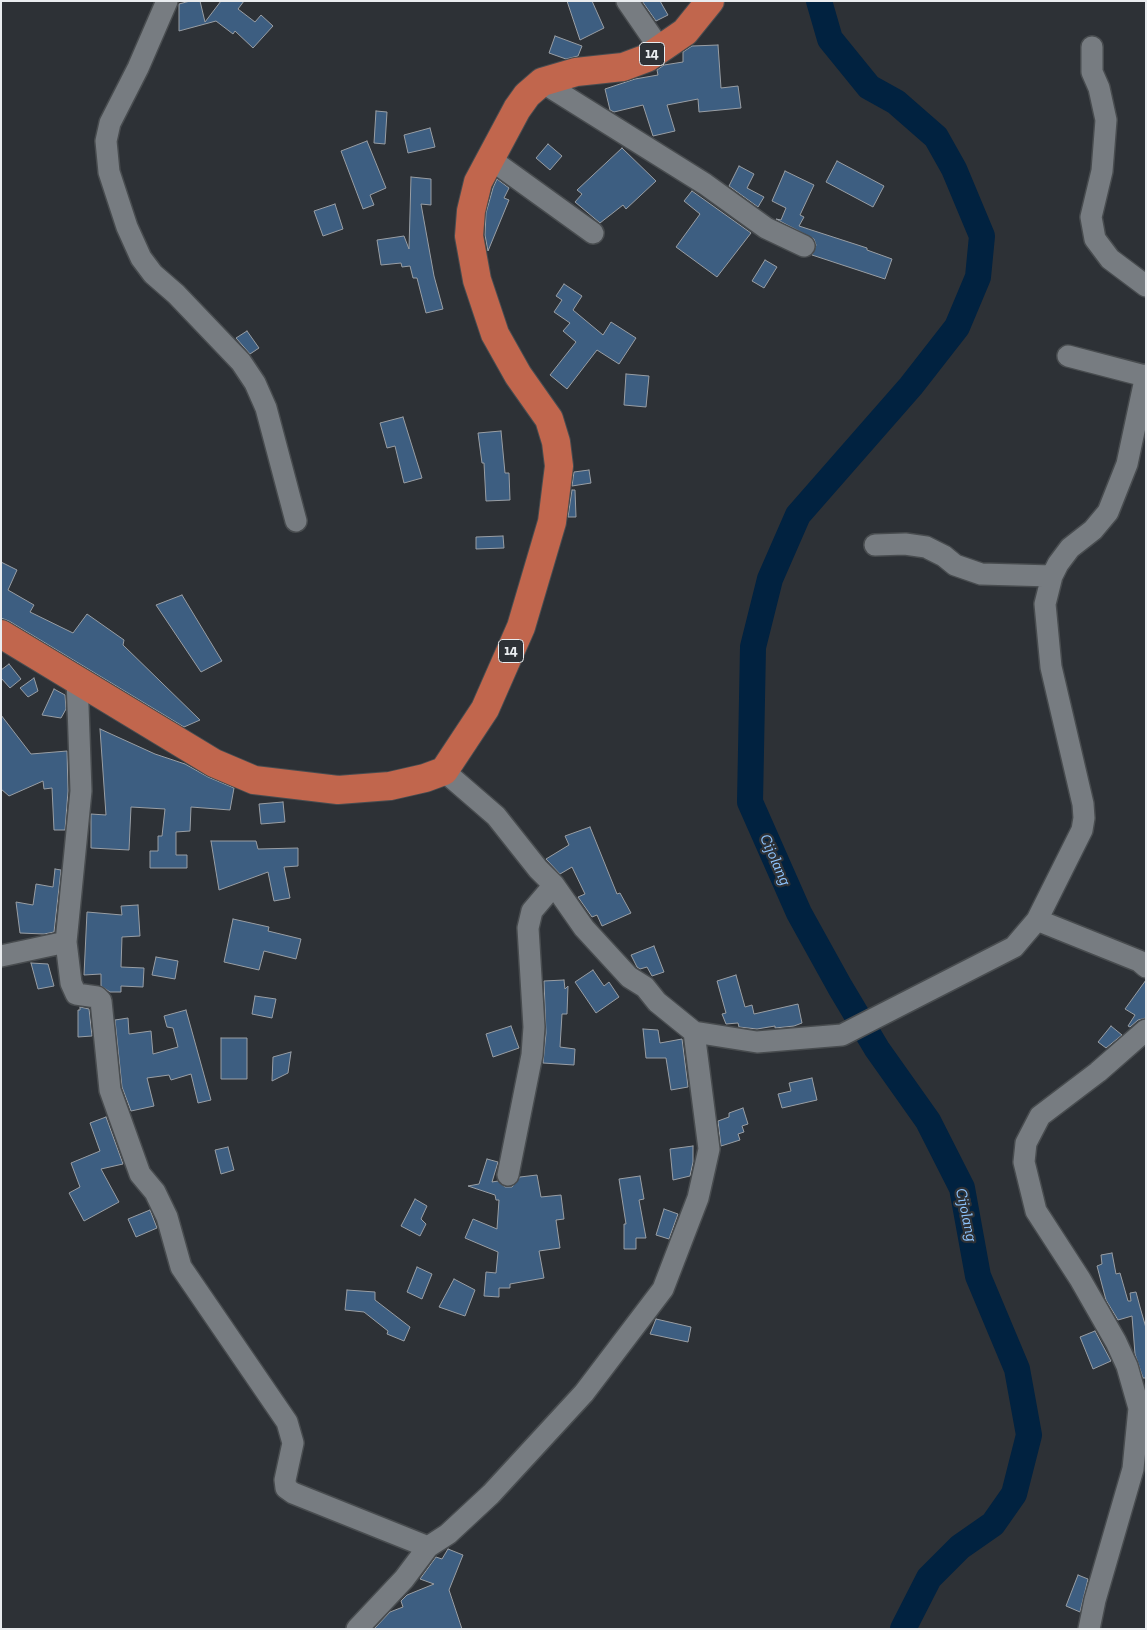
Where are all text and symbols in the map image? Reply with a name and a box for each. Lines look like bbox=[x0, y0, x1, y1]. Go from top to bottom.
road number: 14 bbox=[640, 42, 664, 66]
road number: 14 bbox=[498, 640, 524, 662]
water label: Cijolang bbox=[755, 831, 795, 889]
water label: Cijolang bbox=[951, 1186, 981, 1244]

